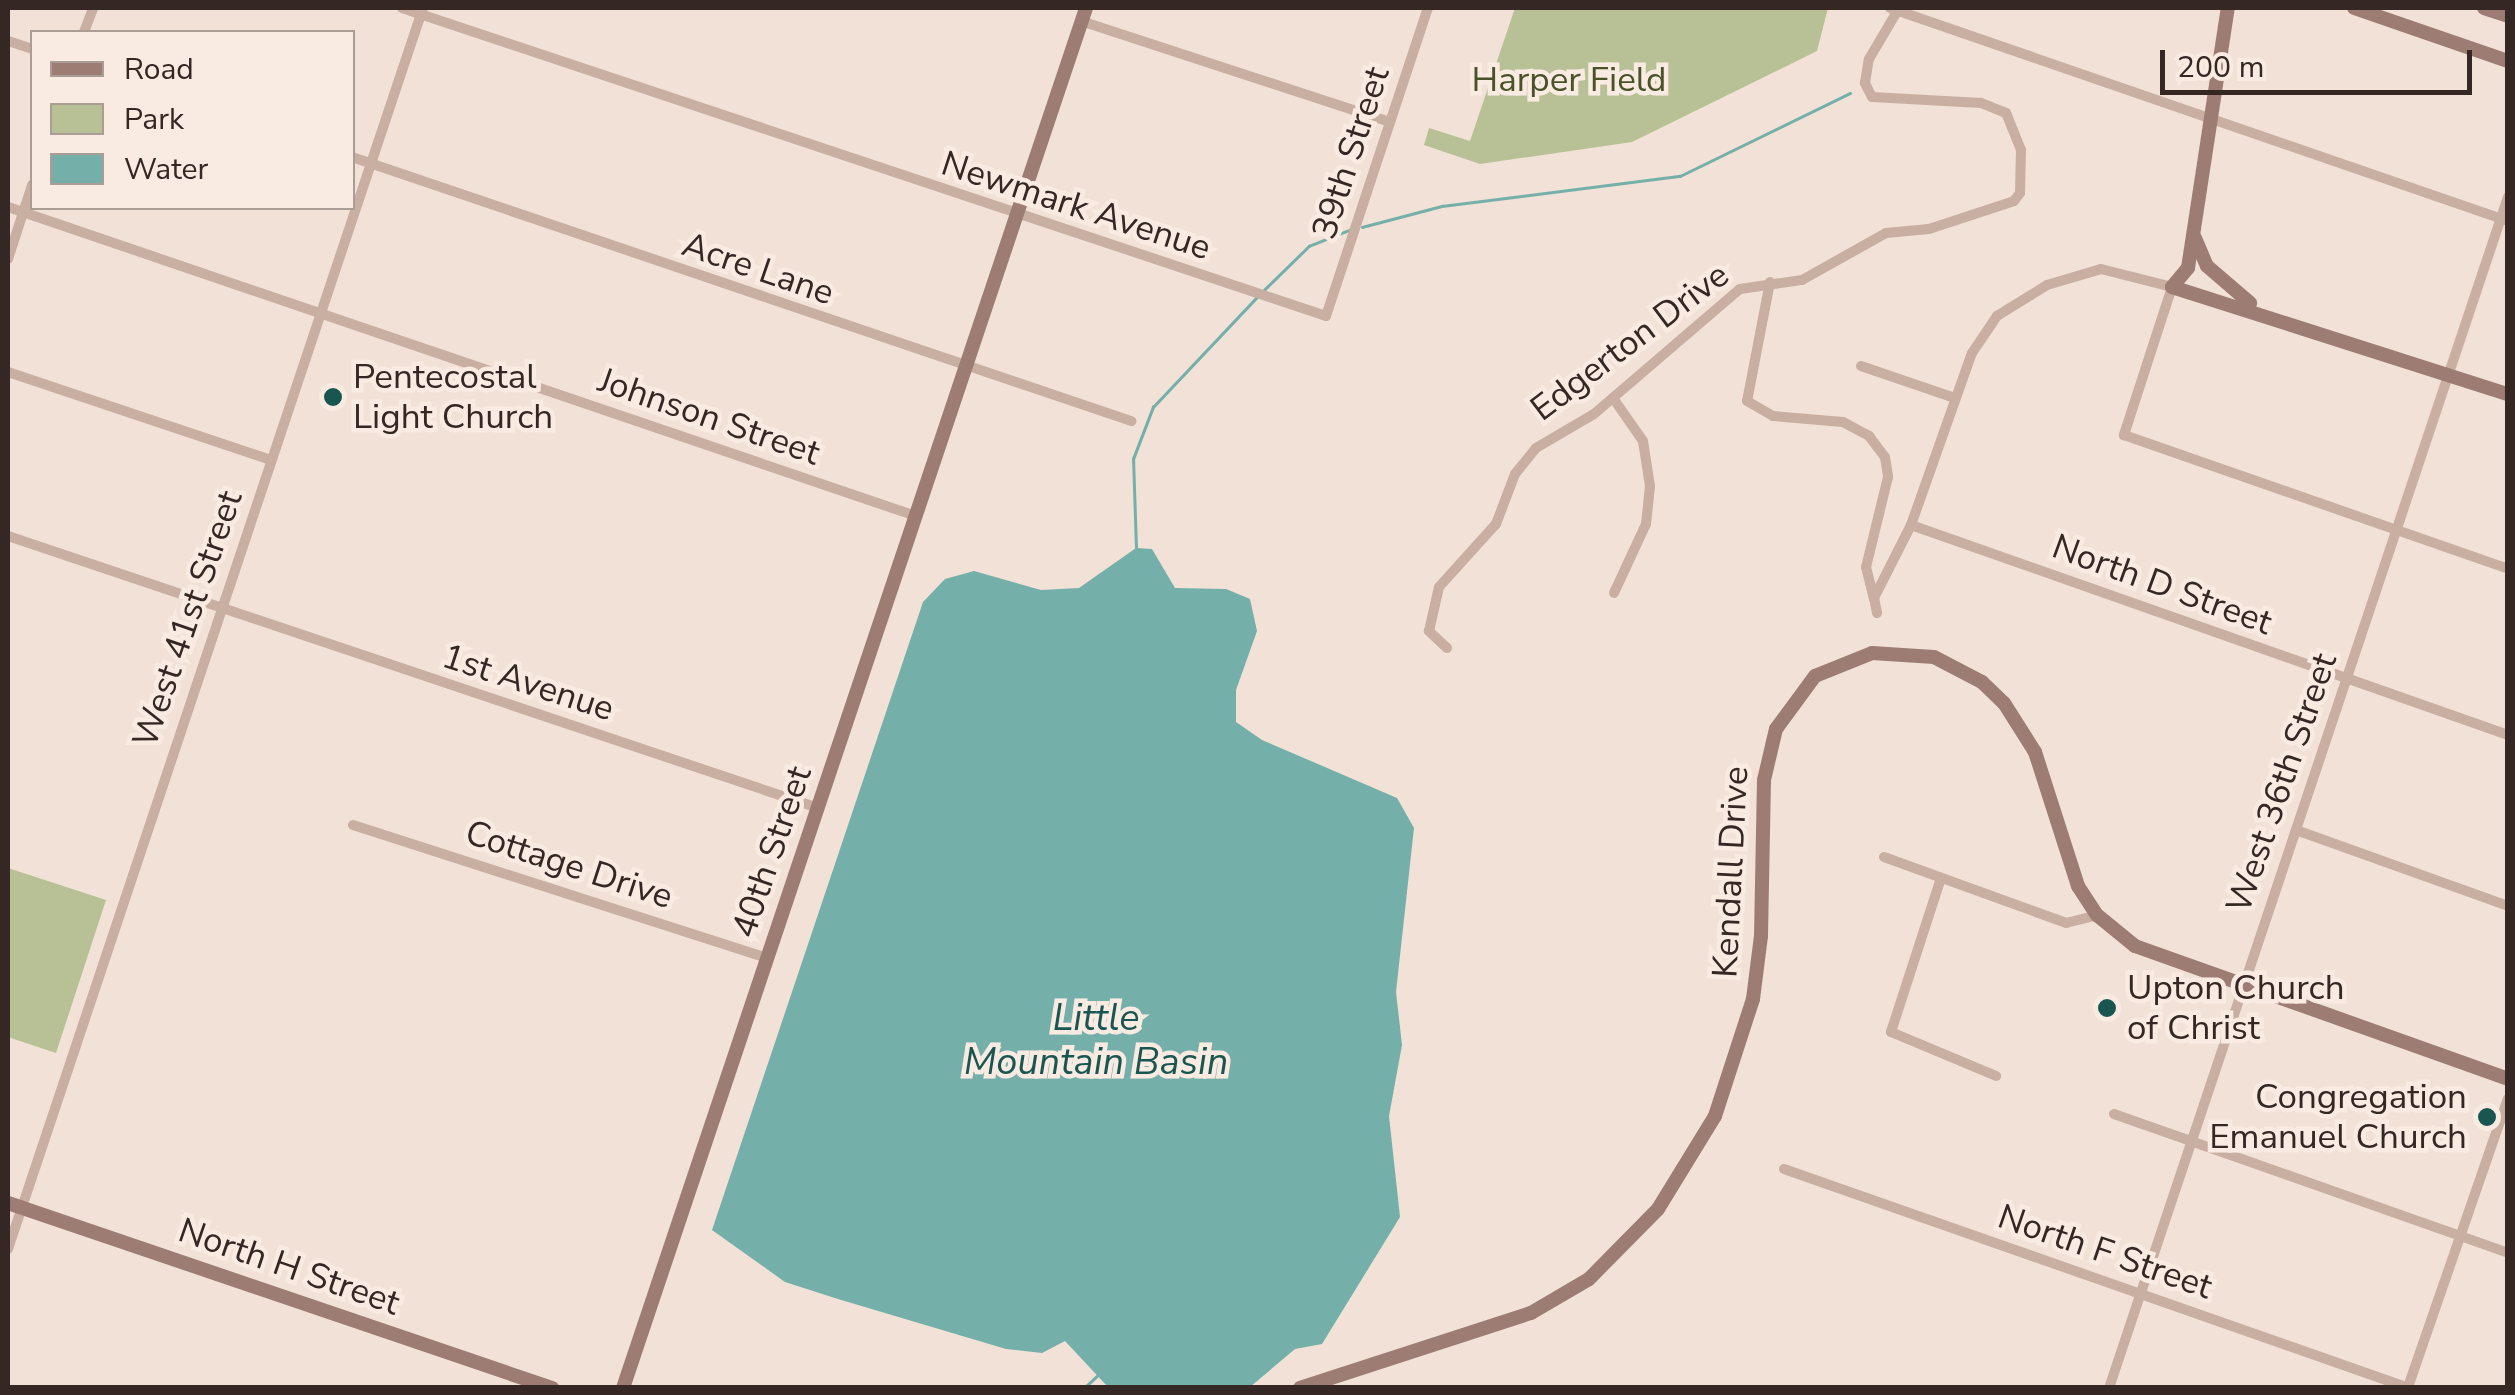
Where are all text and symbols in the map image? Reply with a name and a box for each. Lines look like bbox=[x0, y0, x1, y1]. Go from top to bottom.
legend bbox=[30, 30, 355, 210]
scale bar bbox=[2165, 30, 2478, 92]
text: 200 m bbox=[2177, 47, 2264, 88]
text: Road bbox=[124, 49, 194, 90]
park label: Harper Field bbox=[1472, 59, 1666, 101]
street label: 39th Street bbox=[1303, 62, 1399, 244]
text: Park bbox=[124, 99, 184, 140]
street label: Newmark Avenue bbox=[936, 143, 1216, 269]
text: Water bbox=[124, 149, 208, 190]
street label: Acre Lane bbox=[677, 224, 839, 314]
street label: Edgerton Drive bbox=[1523, 254, 1737, 430]
place label: Pentecostal Light Church bbox=[353, 356, 553, 438]
street label: Johnson Street bbox=[593, 360, 825, 474]
marker: Pentecostal Light Church bbox=[322, 386, 344, 408]
street label: West 41st Street bbox=[124, 485, 252, 753]
street label: North D Street bbox=[2047, 526, 2277, 644]
street label: 1st Avenue bbox=[437, 636, 619, 730]
street label: West 36th Street bbox=[2218, 648, 2346, 918]
street label: 40th Street bbox=[723, 761, 821, 943]
street label: Kendall Drive bbox=[1704, 765, 1758, 979]
street label: Cottage Drive bbox=[460, 812, 678, 918]
place label: Upton Church of Christ bbox=[2127, 967, 2345, 1049]
water label: Little Mountain Basin bbox=[964, 995, 1228, 1084]
marker: Upton Church of Christ bbox=[2096, 997, 2118, 1019]
place label: Congregation Emanuel Church bbox=[2209, 1076, 2467, 1158]
marker: Congregation Emanuel Church bbox=[2476, 1106, 2498, 1128]
street label: North F Street bbox=[1992, 1196, 2218, 1308]
street label: North H Street bbox=[173, 1210, 405, 1324]

